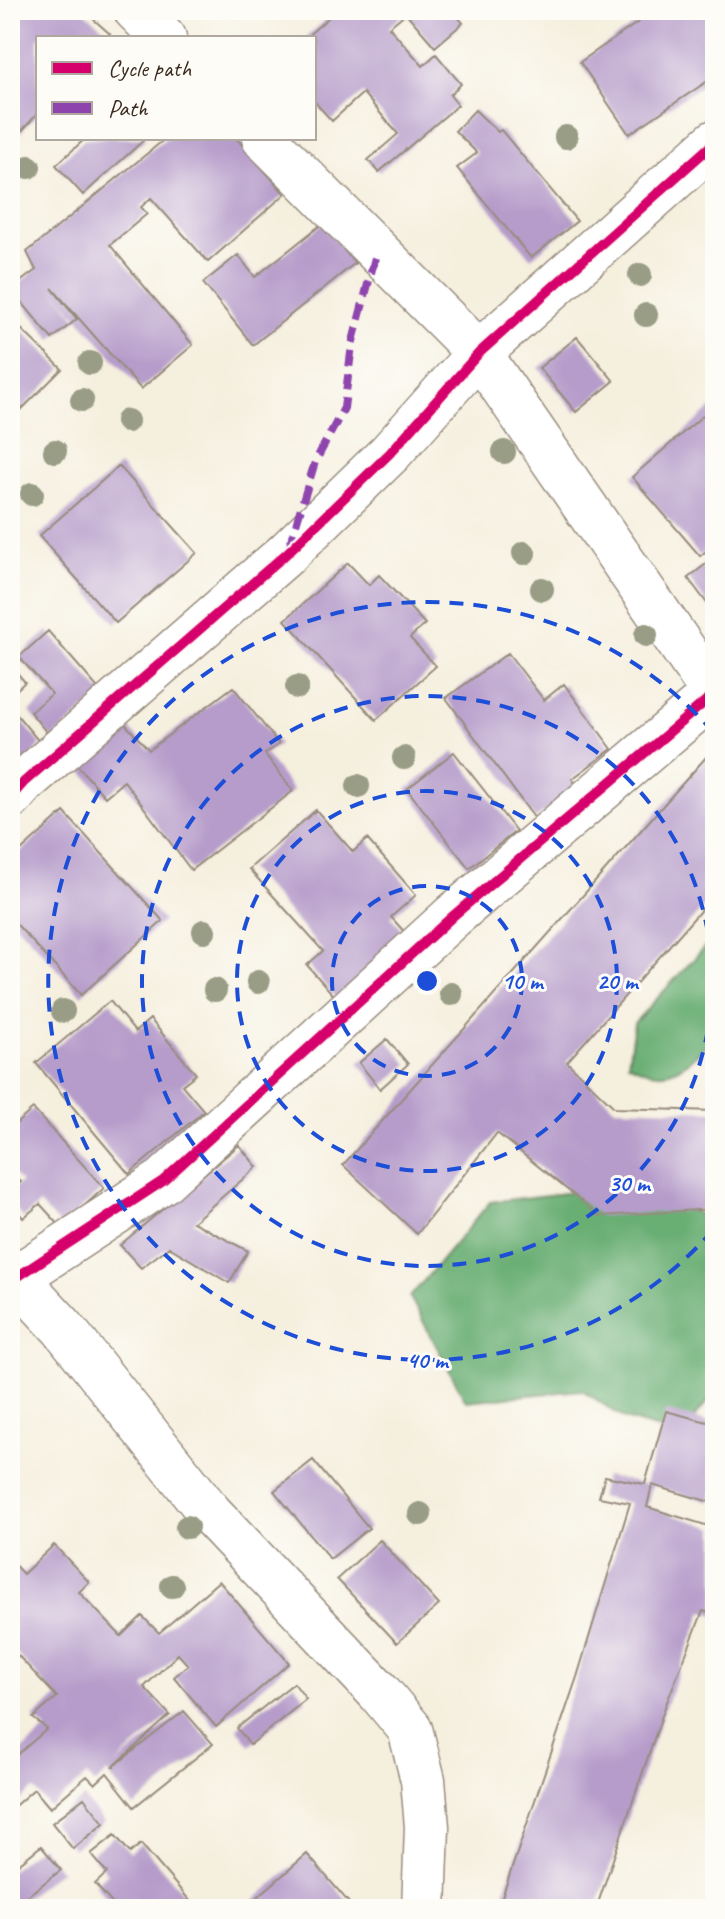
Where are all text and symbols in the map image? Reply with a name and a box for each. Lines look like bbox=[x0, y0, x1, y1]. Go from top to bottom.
legend bbox=[36, 36, 316, 140]
text: Cycle path bbox=[108, 53, 192, 83]
text: Path bbox=[108, 93, 149, 123]
text: 10 m bbox=[501, 966, 545, 996]
text: 20 m bbox=[596, 966, 640, 996]
centre of rings bbox=[413, 967, 441, 995]
text: 30 m bbox=[608, 1168, 652, 1198]
text: 40 m bbox=[406, 1345, 450, 1375]

